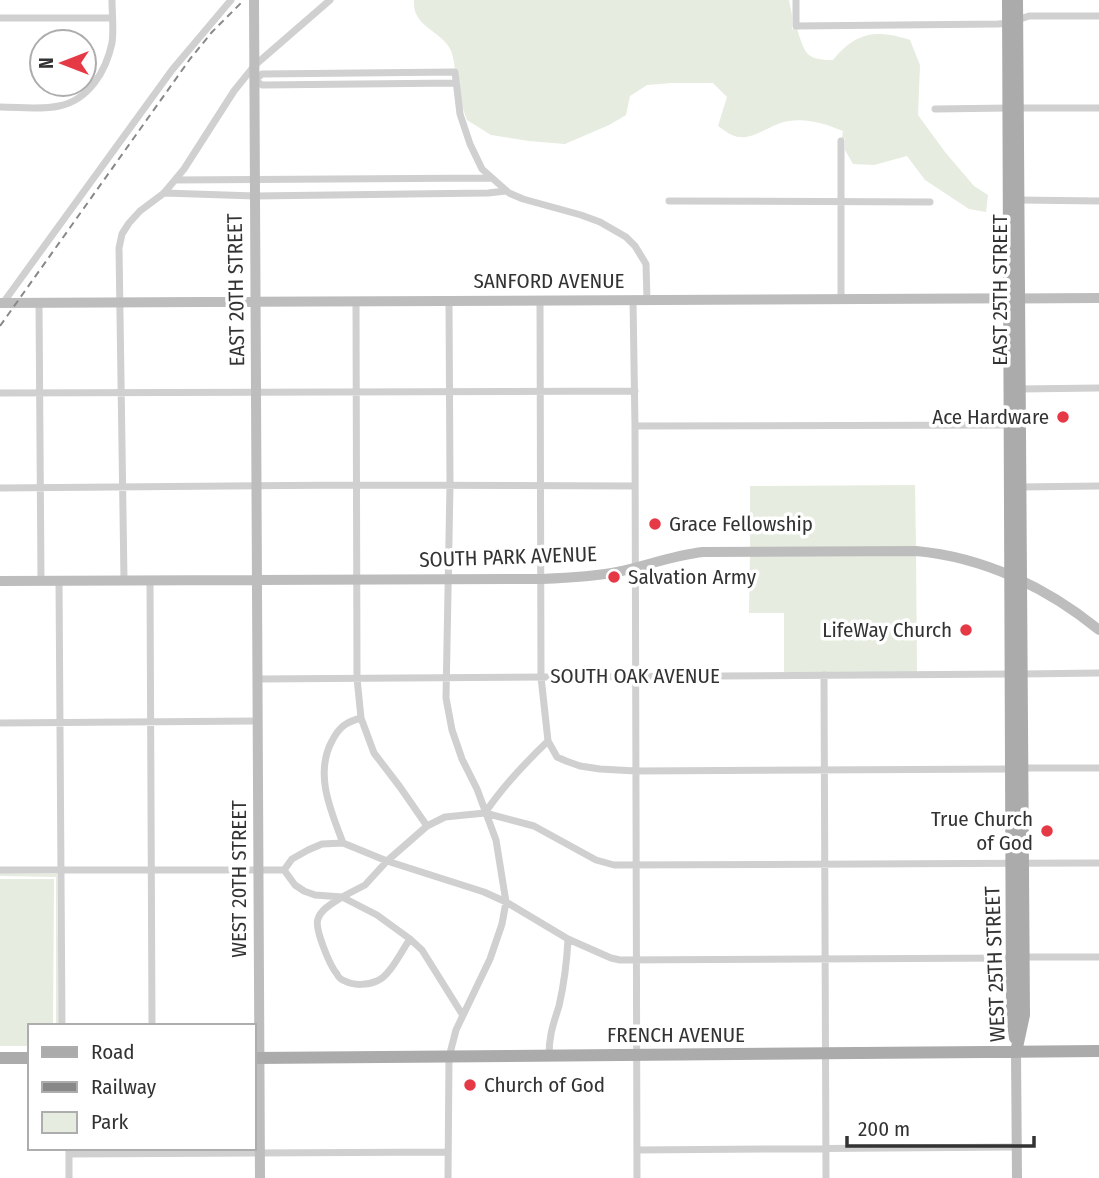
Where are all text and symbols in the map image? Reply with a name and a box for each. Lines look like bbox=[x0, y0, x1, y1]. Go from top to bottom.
north arrow bbox=[28, 28, 98, 98]
text: N bbox=[35, 57, 58, 69]
street label: EAST 20TH STREET bbox=[222, 213, 250, 367]
street label: EAST 25TH STREET bbox=[987, 214, 1013, 366]
street label: SANFORD AVENUE bbox=[474, 268, 625, 294]
place label: Ace Hardware bbox=[932, 404, 1049, 430]
marker: Ace Hardware bbox=[1055, 409, 1071, 425]
place label: Grace Fellowship bbox=[669, 511, 813, 537]
marker: Grace Fellowship bbox=[647, 516, 663, 532]
street label: SOUTH PARK AVENUE bbox=[419, 541, 597, 573]
place label: Salvation Army bbox=[628, 564, 757, 590]
marker: Salvation Army bbox=[606, 569, 622, 585]
place label: LifeWay Church bbox=[822, 617, 952, 643]
marker: LifeWay Church bbox=[958, 622, 974, 638]
street label: SOUTH OAK AVENUE bbox=[550, 663, 720, 689]
street label: WEST 20TH STREET bbox=[226, 800, 252, 958]
place label: True Church of God bbox=[931, 806, 1033, 856]
marker: True Church of God bbox=[1039, 823, 1055, 839]
street label: WEST 25TH STREET bbox=[979, 885, 1011, 1042]
street label: FRENCH AVENUE bbox=[607, 1022, 745, 1048]
legend bbox=[28, 1024, 256, 1150]
text: Road bbox=[91, 1039, 135, 1065]
place label: Church of God bbox=[484, 1072, 605, 1098]
text: Railway bbox=[91, 1074, 157, 1100]
marker: Church of God bbox=[462, 1077, 478, 1093]
scale bar bbox=[847, 1104, 1034, 1148]
text: Park bbox=[91, 1109, 129, 1135]
text: 200 m bbox=[858, 1116, 910, 1142]

